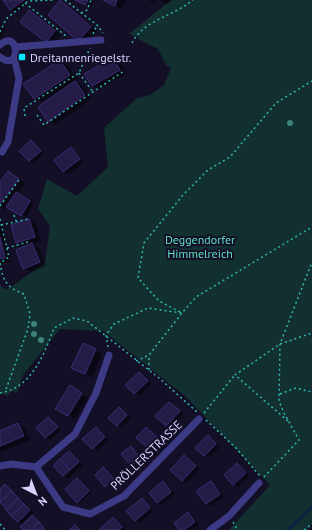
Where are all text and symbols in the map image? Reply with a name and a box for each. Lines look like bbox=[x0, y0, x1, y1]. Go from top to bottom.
place label: Dreitannenriegelstr. bbox=[30, 50, 131, 65]
marker: Dreitannenriegelstr. bbox=[17, 52, 27, 62]
park label: Deggendorfer Himmelreich bbox=[165, 232, 235, 261]
street label: PRÖLLERSTRASSE bbox=[107, 417, 185, 493]
north arrow bbox=[16, 474, 56, 514]
text: N bbox=[35, 494, 50, 509]

